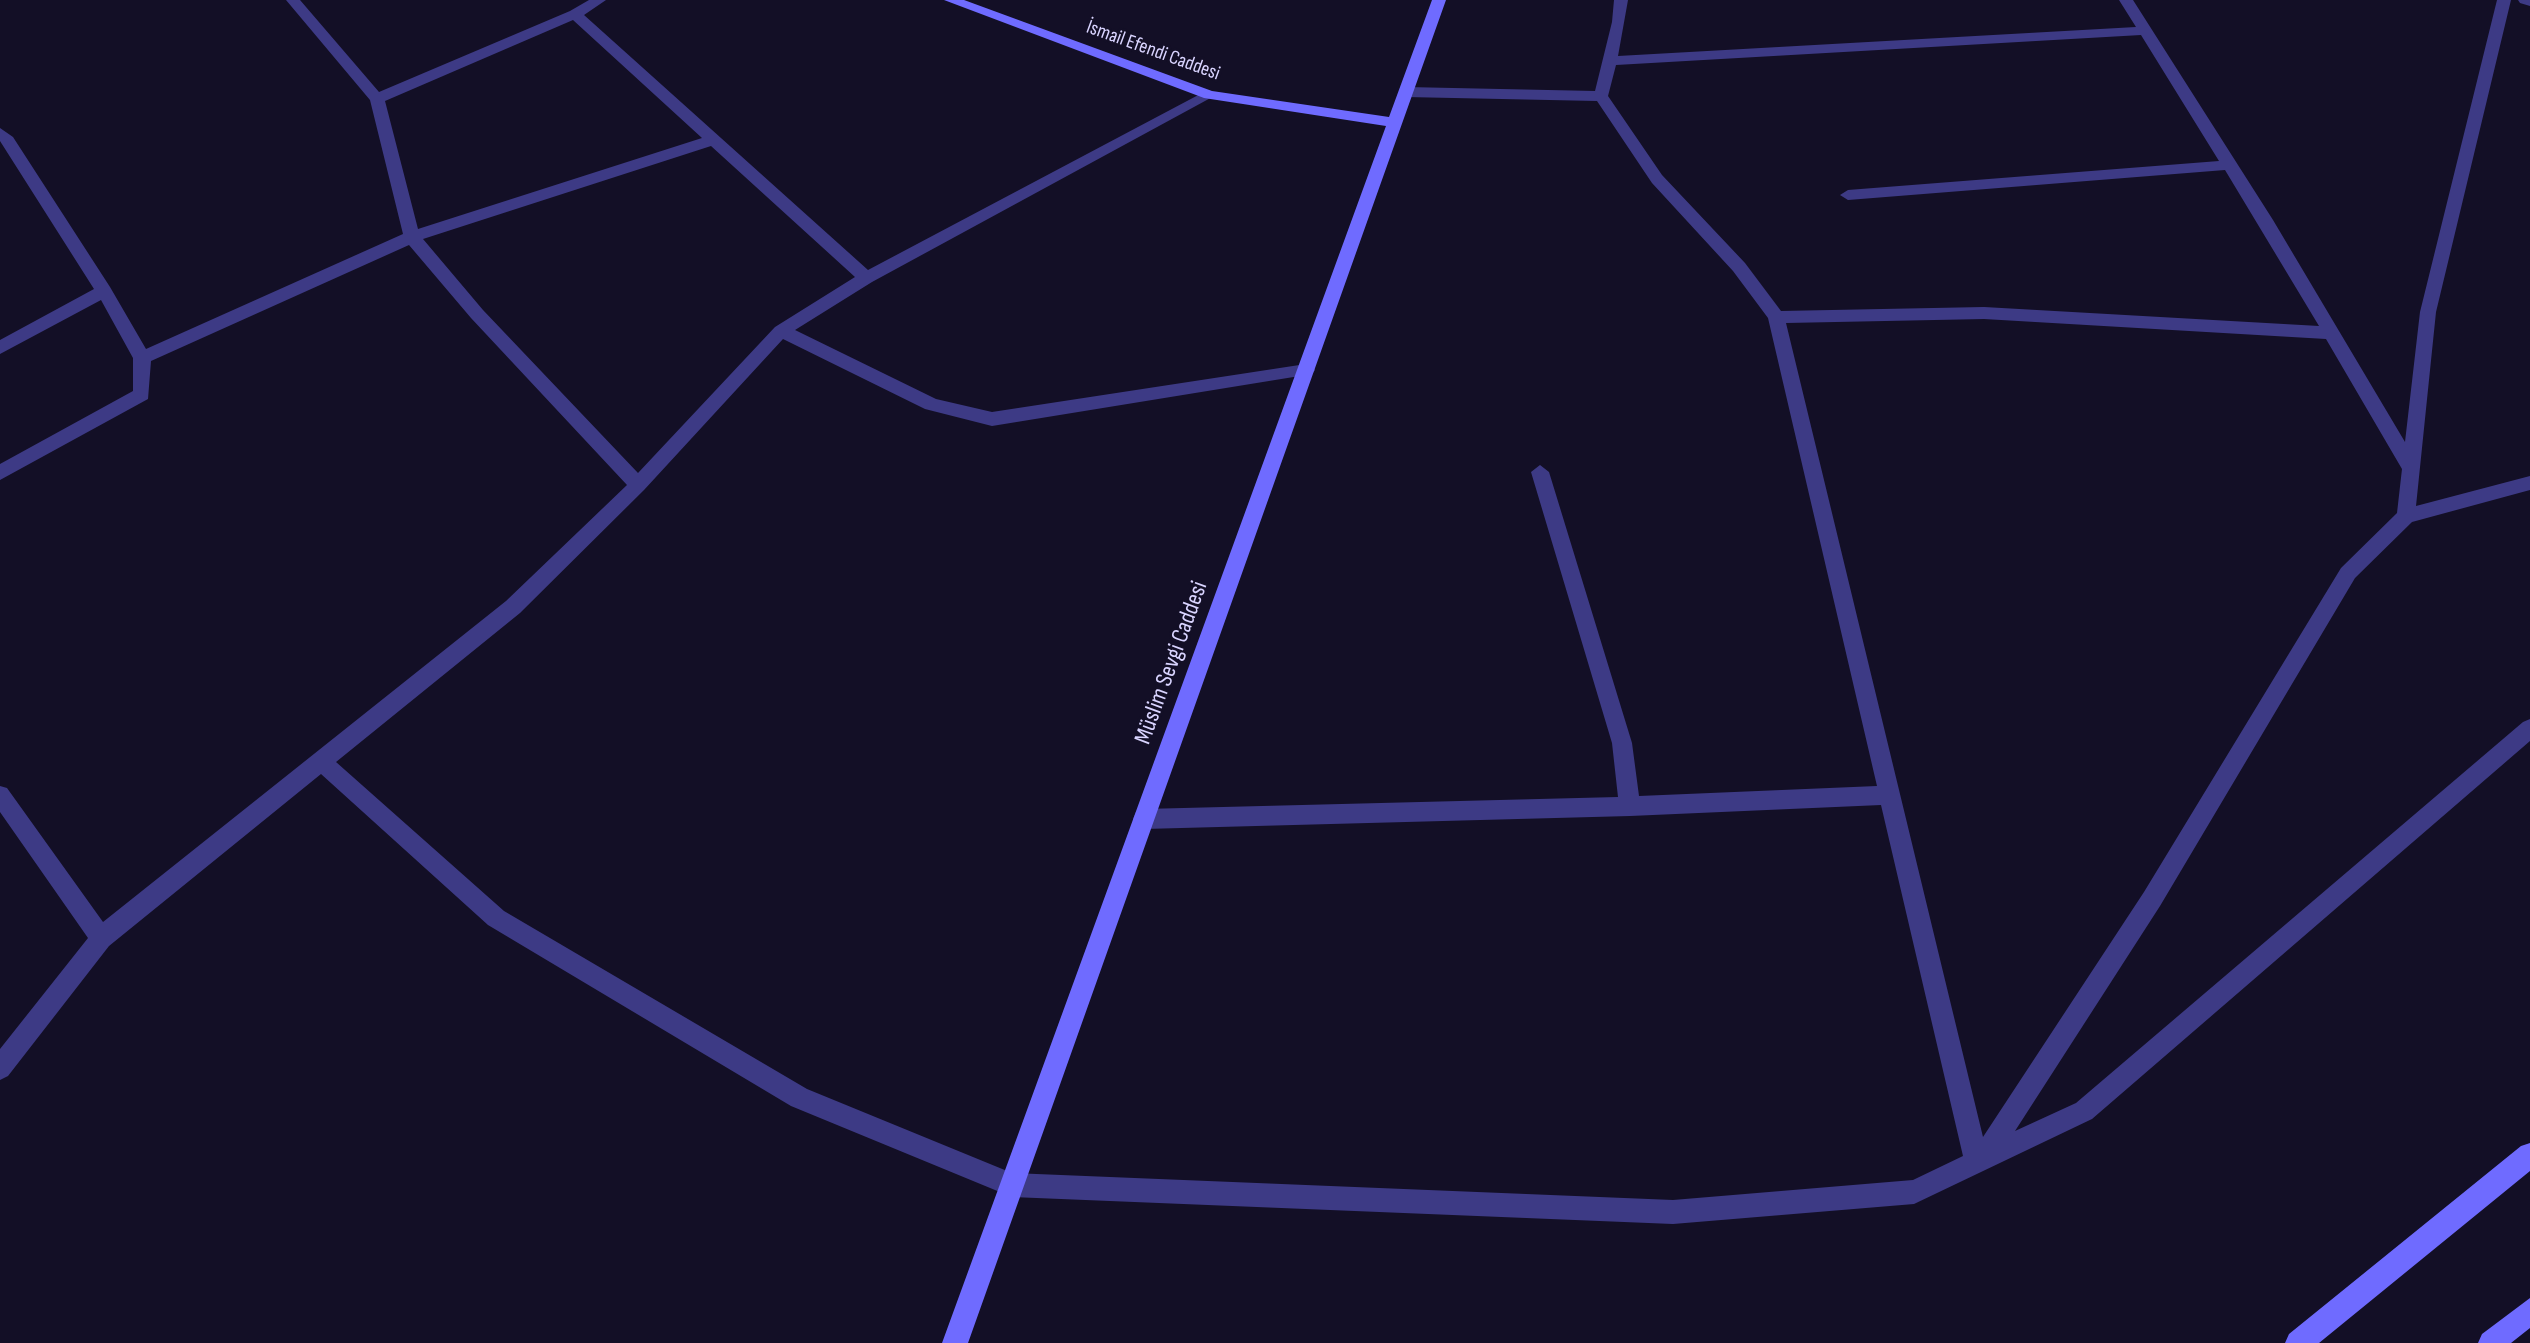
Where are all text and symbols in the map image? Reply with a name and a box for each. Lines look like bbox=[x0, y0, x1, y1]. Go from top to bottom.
street label: İsmail Efendi Caddesi bbox=[1083, 16, 1223, 86]
street label: Müslim Sevgi Caddesi bbox=[1129, 578, 1215, 748]

